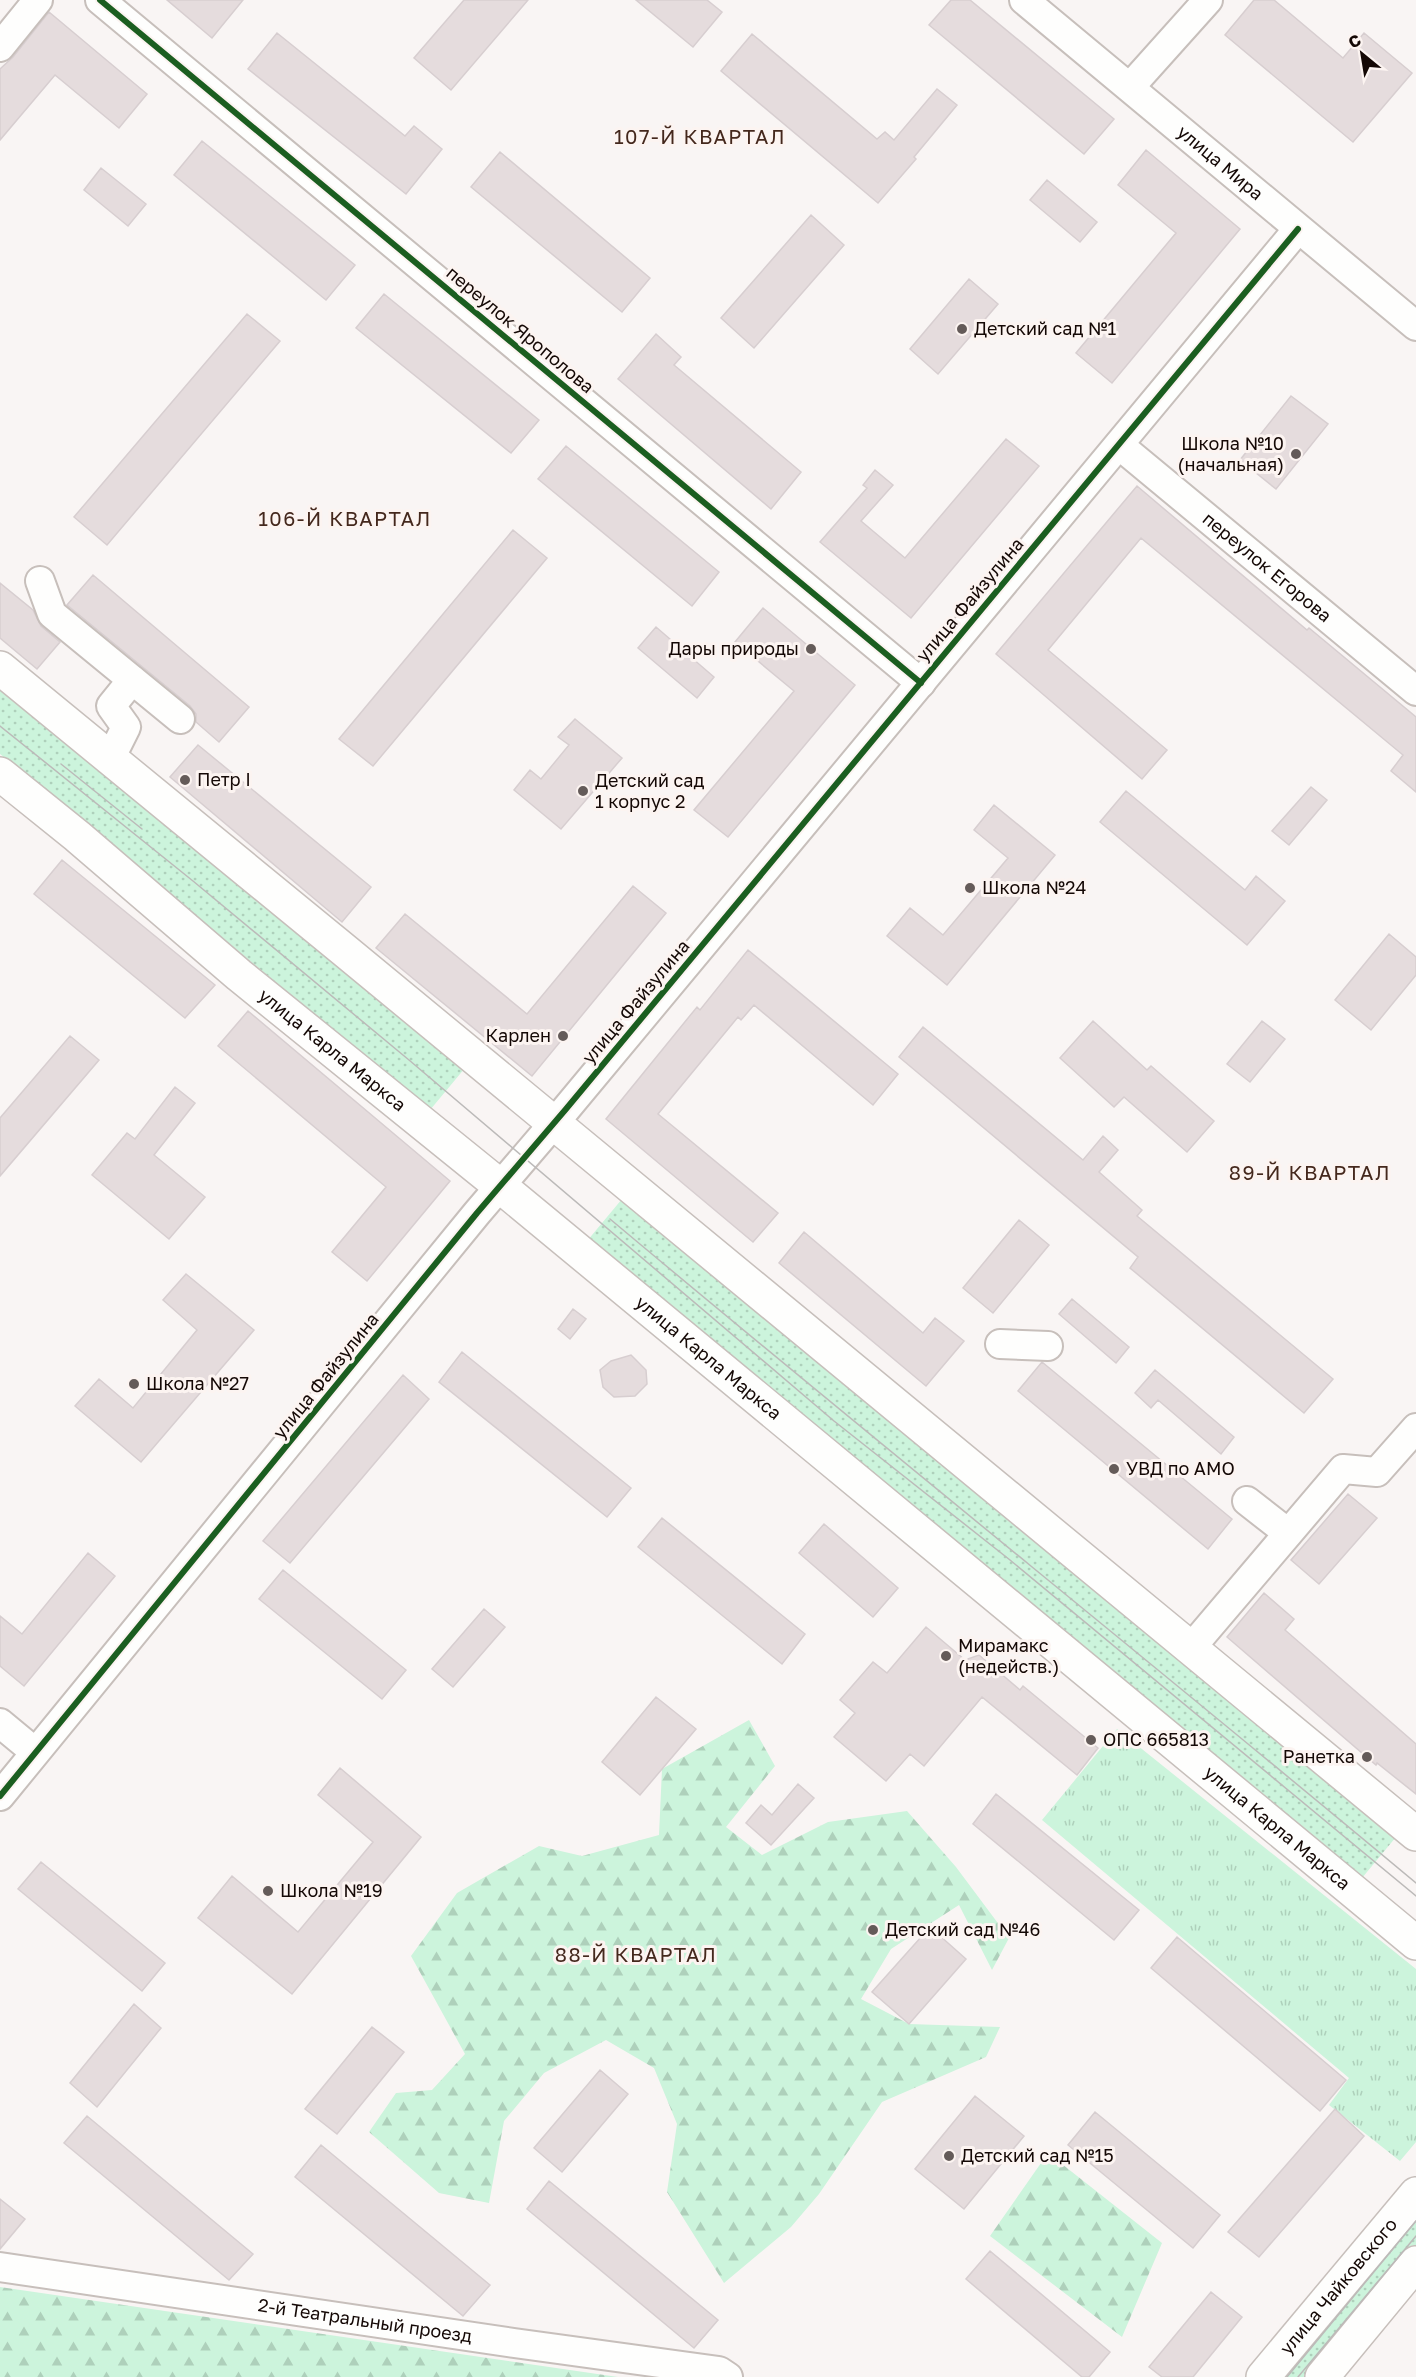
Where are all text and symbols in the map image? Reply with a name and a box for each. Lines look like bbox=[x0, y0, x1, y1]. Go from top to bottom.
north arrow bbox=[1332, 24, 1392, 84]
text: С bbox=[1345, 30, 1364, 53]
street label: улица Мира bbox=[1173, 120, 1268, 204]
district label: 107-Й КВАРТАЛ bbox=[614, 124, 786, 148]
street label: переулок Ярополова bbox=[442, 261, 599, 397]
place label: Детский сад №1 bbox=[974, 317, 1117, 339]
marker: Детский сад №1 bbox=[955, 322, 969, 336]
place label: Школа №10 (начальная) bbox=[1178, 432, 1284, 475]
marker: Школа №10 (начальная) bbox=[1289, 447, 1303, 461]
district label: 106-Й КВАРТАЛ bbox=[258, 506, 432, 530]
street label: переулок Егорова bbox=[1199, 507, 1336, 626]
street label: улица Файзулина bbox=[911, 533, 1028, 666]
place label: Дары природы bbox=[668, 637, 799, 659]
marker: Дары природы bbox=[804, 642, 818, 656]
place label: Петр I bbox=[197, 768, 251, 790]
place label: Детский сад 1 корпус 2 bbox=[595, 769, 704, 812]
marker: Петр I bbox=[178, 773, 192, 787]
marker: Детский сад 1 корпус 2 bbox=[576, 784, 590, 798]
place label: Школа №24 bbox=[982, 876, 1086, 898]
marker: Школа №24 bbox=[963, 881, 977, 895]
street label: улица Файзулина bbox=[577, 935, 694, 1068]
street label: улица Карла Маркса bbox=[255, 983, 411, 1115]
place label: Карлен bbox=[486, 1024, 551, 1046]
marker: Карлен bbox=[556, 1029, 570, 1043]
district label: 89-Й КВАРТАЛ bbox=[1229, 1160, 1391, 1184]
street label: улица Карла Маркса bbox=[631, 1291, 786, 1424]
street label: улица Файзулина bbox=[268, 1308, 383, 1443]
place label: Школа №27 bbox=[146, 1372, 249, 1394]
marker: Школа №27 bbox=[127, 1377, 141, 1391]
place label: УВД по АМО bbox=[1126, 1457, 1235, 1479]
marker: УВД по АМО bbox=[1107, 1462, 1121, 1476]
place label: Мирамакс (недейств.) bbox=[958, 1634, 1059, 1677]
marker: Мирамакс (недейств.) bbox=[939, 1649, 953, 1663]
place label: ОПС 665813 bbox=[1103, 1728, 1209, 1750]
marker: ОПС 665813 bbox=[1084, 1733, 1098, 1747]
place label: Ранетка bbox=[1283, 1745, 1355, 1767]
marker: Ранетка bbox=[1360, 1750, 1374, 1764]
street label: улица Карла Маркса bbox=[1200, 1761, 1355, 1894]
place label: Школа №19 bbox=[280, 1879, 383, 1901]
marker: Школа №19 bbox=[261, 1884, 275, 1898]
place label: Детский сад №46 bbox=[885, 1918, 1040, 1940]
marker: Детский сад №46 bbox=[866, 1923, 880, 1937]
district label: 88-Й КВАРТАЛ bbox=[555, 1942, 717, 1966]
place label: Детский сад №15 bbox=[961, 2144, 1114, 2166]
marker: Детский сад №15 bbox=[942, 2149, 956, 2163]
street label: улица Чайковского bbox=[1275, 2213, 1401, 2358]
street label: 2-й Театральный проезд bbox=[257, 2293, 474, 2347]

